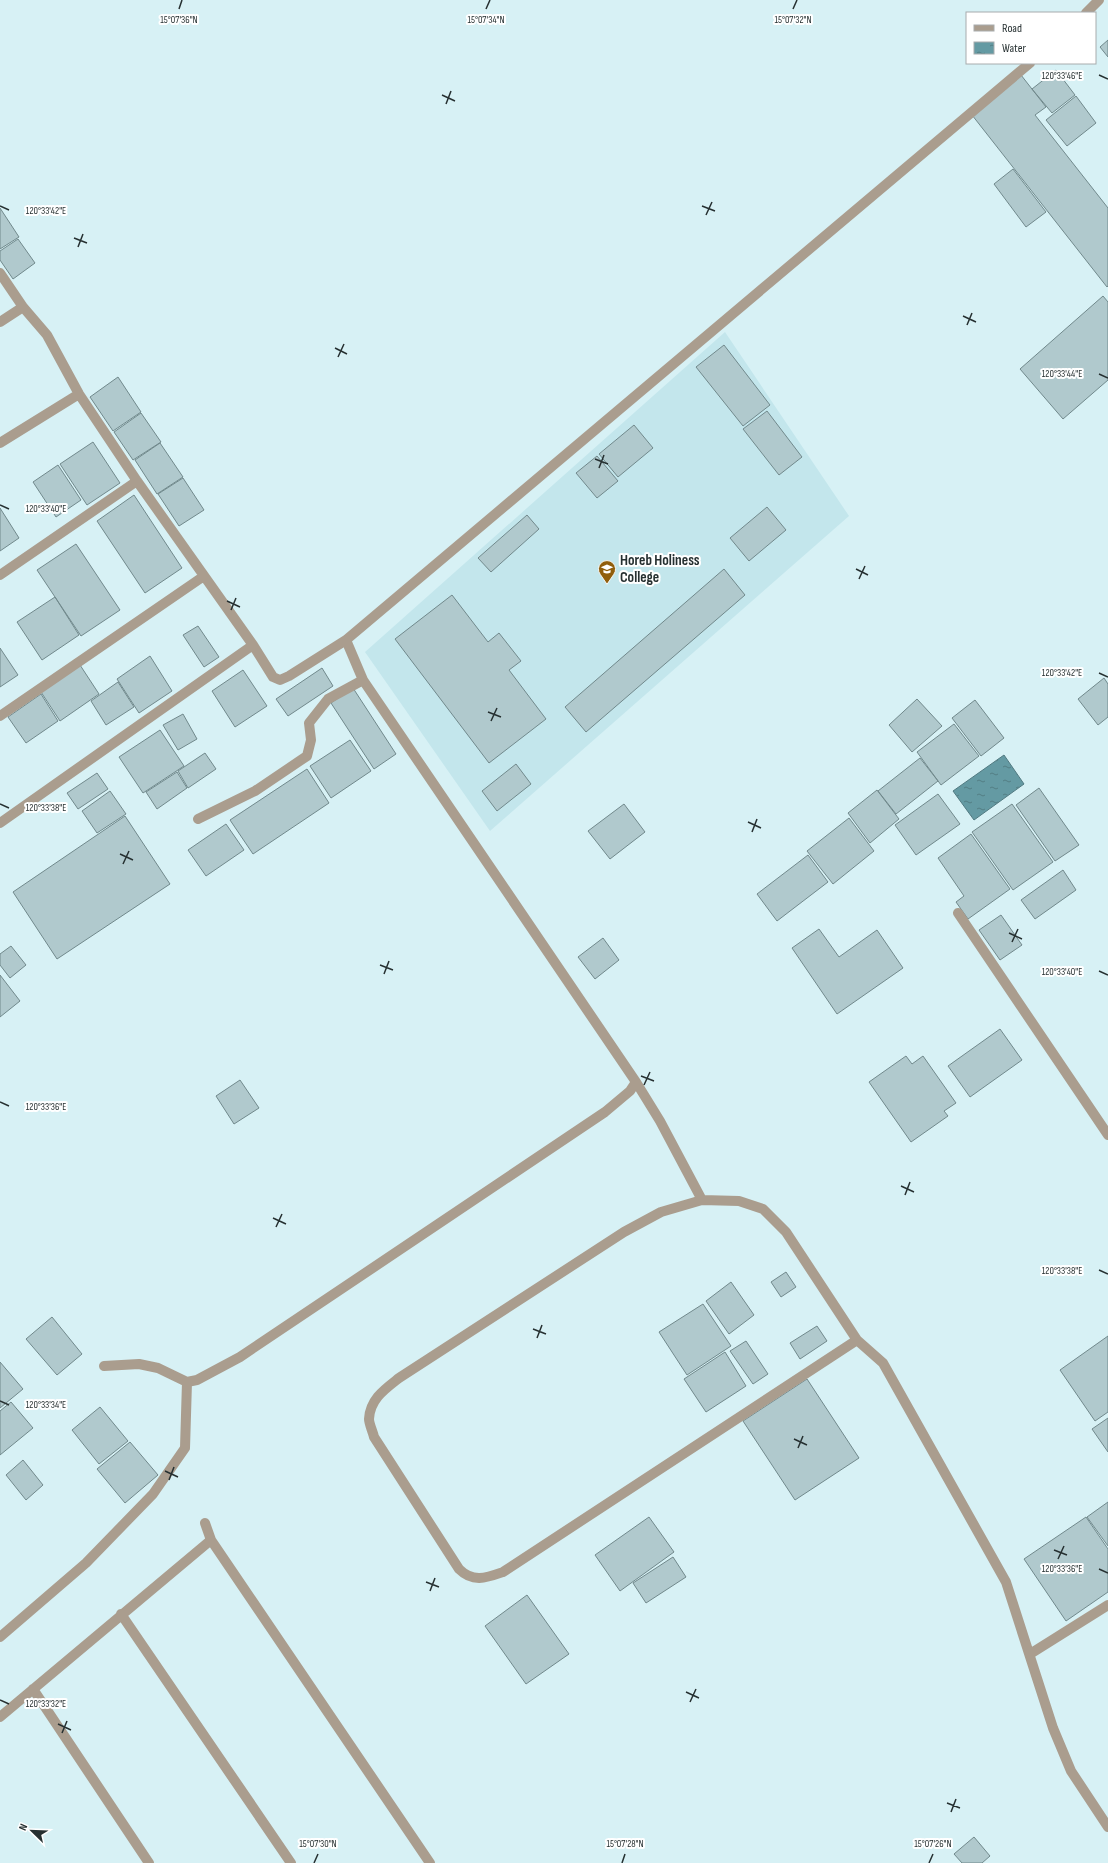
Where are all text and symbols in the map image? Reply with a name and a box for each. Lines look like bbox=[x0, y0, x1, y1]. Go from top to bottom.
legend bbox=[966, 12, 1096, 64]
text: 15°07'36"N bbox=[160, 14, 198, 26]
text: 15°07'34"N bbox=[467, 14, 505, 26]
text: 15°07'32"N bbox=[774, 14, 812, 26]
text: Road bbox=[1002, 21, 1022, 36]
text: Water bbox=[1002, 41, 1026, 56]
text: 120°33'46"E bbox=[1042, 70, 1082, 82]
text: 120°33'42"E bbox=[26, 205, 66, 217]
text: 120°33'44"E bbox=[1042, 368, 1082, 380]
text: 120°33'40"E bbox=[26, 503, 66, 515]
place label: Horeb Holiness College bbox=[620, 551, 700, 587]
school or university icon: Horeb Holiness College bbox=[597, 559, 617, 584]
text: 120°33'42"E bbox=[1042, 667, 1082, 679]
text: 120°33'38"E bbox=[26, 802, 66, 814]
text: 120°33'40"E bbox=[1042, 966, 1082, 978]
text: 120°33'36"E bbox=[26, 1101, 66, 1113]
text: 120°33'38"E bbox=[1042, 1265, 1082, 1277]
text: 120°33'34"E bbox=[26, 1399, 66, 1411]
text: 120°33'36"E bbox=[1042, 1563, 1082, 1575]
text: 120°33'32"E bbox=[26, 1698, 66, 1710]
north arrow bbox=[12, 1811, 52, 1851]
text: N bbox=[16, 1822, 30, 1833]
text: 15°07'30"N bbox=[299, 1838, 337, 1850]
text: 15°07'28"N bbox=[606, 1838, 644, 1850]
text: 15°07'26"N bbox=[914, 1838, 952, 1850]

